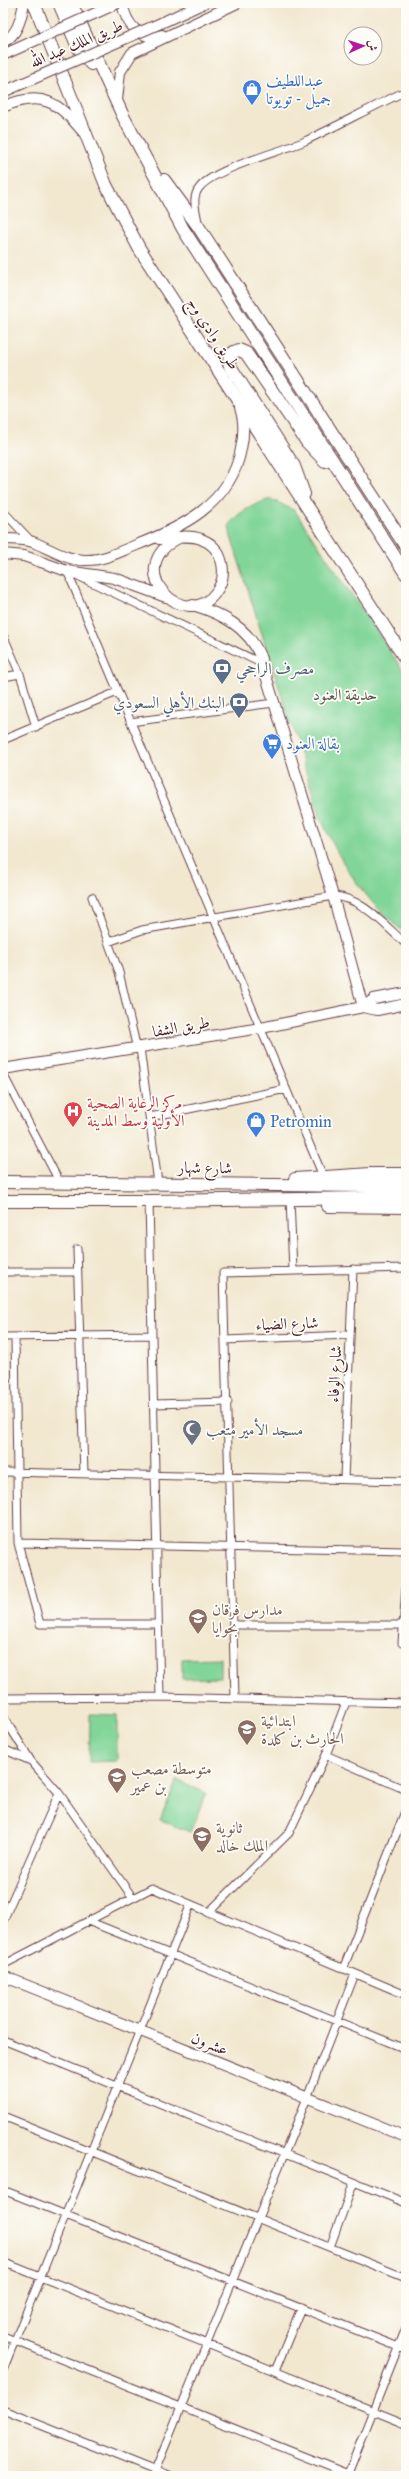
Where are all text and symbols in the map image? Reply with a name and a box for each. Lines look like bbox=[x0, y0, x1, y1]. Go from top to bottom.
street label: طريق الملك عبد الله bbox=[26, 13, 126, 73]
north arrow bbox=[343, 26, 383, 66]
text: ش bbox=[366, 40, 379, 51]
place label: عبداللطيف جميل - تويوتا bbox=[266, 71, 331, 110]
shop icon: عبداللطيف جميل - تويوتا bbox=[241, 78, 263, 106]
street label: طريق وادي وج bbox=[179, 294, 244, 376]
bank icon: مصرف الراجحي bbox=[211, 657, 233, 685]
place label: مصرف الراجحي bbox=[236, 659, 314, 684]
park label: حديقة العنود bbox=[313, 685, 377, 705]
place label: البنك الأهلي السعودي bbox=[113, 691, 225, 718]
bank icon: البنك الأهلي السعودي bbox=[228, 691, 250, 719]
supermarket icon: بقالة العنود bbox=[261, 732, 283, 760]
place label: بقالة العنود bbox=[286, 734, 340, 754]
street label: طريق الشفا bbox=[151, 1012, 211, 1042]
place label: مركز الرعاية الصحية الأولية وسط المدينة bbox=[87, 1093, 184, 1131]
hospital icon: مركز الرعاية الصحية الأولية وسط المدينة bbox=[62, 1100, 84, 1128]
shop icon: Petromin bbox=[245, 1110, 267, 1138]
place label: Petromin bbox=[270, 1112, 332, 1131]
street label: شارع شهار bbox=[176, 1157, 232, 1181]
street label: شارع الضياء bbox=[255, 1313, 319, 1338]
street label: شارع الوفاء bbox=[324, 1345, 349, 1403]
mosque icon: مسجد الأمير متعب bbox=[181, 1418, 203, 1446]
place label: مسجد الأمير متعب bbox=[206, 1418, 303, 1440]
place label: مدارس فرقان بحوايا bbox=[212, 1600, 283, 1638]
school or university icon: مدارس فرقان بحوايا bbox=[187, 1607, 209, 1635]
place label: ابتدائية الحارث بن كلدة bbox=[261, 1711, 344, 1749]
school or university icon: ابتدائية الحارث بن كلدة bbox=[236, 1718, 258, 1746]
place label: متوسطة مصعب بن عمير bbox=[129, 1759, 212, 1797]
school or university icon: متوسطة مصعب بن عمير bbox=[106, 1766, 128, 1794]
place label: ثانوية الملك خالد bbox=[216, 1818, 268, 1855]
school or university icon: ثانوية الملك خالد bbox=[191, 1825, 213, 1853]
street label: عشرون bbox=[188, 2028, 231, 2060]

